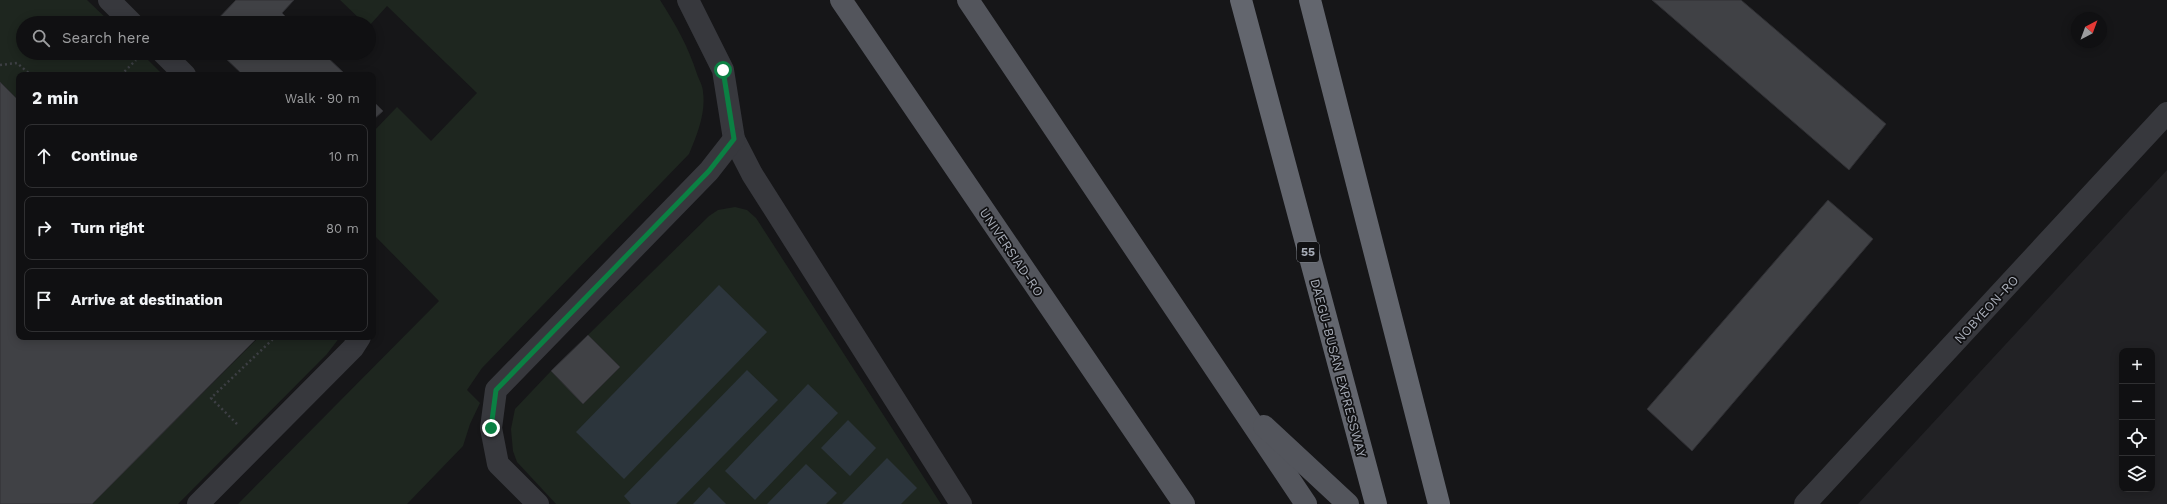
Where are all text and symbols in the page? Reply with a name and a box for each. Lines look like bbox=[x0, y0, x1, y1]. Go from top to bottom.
north arrow bbox=[2071, 12, 2107, 48]
search box bbox=[16, 16, 376, 60]
icon: search bbox=[30, 27, 52, 49]
text: Search here bbox=[62, 29, 150, 47]
route start bbox=[714, 61, 732, 79]
text: 2 min bbox=[32, 88, 78, 108]
text: Walk · 90 m bbox=[285, 91, 360, 106]
icon: ahead bbox=[33, 145, 55, 167]
text: Continue bbox=[71, 147, 138, 165]
text: 10 m bbox=[329, 149, 359, 164]
street label: UNIVERSIAD-RO bbox=[977, 205, 1047, 299]
icon: right bbox=[33, 217, 55, 239]
text: Turn right bbox=[71, 219, 144, 237]
text: 80 m bbox=[326, 221, 359, 236]
road number: 55 bbox=[1297, 242, 1319, 262]
street label: NOBYEON-RO bbox=[1951, 272, 2022, 346]
street label: DAEGU-BUSAN EXPRESSWAY bbox=[1307, 277, 1370, 460]
icon: arrive bbox=[33, 289, 55, 311]
text: Arrive at destination bbox=[71, 291, 223, 309]
map controls bbox=[2119, 348, 2155, 492]
button: + bbox=[2119, 348, 2155, 384]
button: − bbox=[2119, 384, 2155, 420]
route end bbox=[482, 419, 500, 437]
button: locate bbox=[2119, 420, 2155, 456]
button: layers bbox=[2119, 456, 2155, 492]

